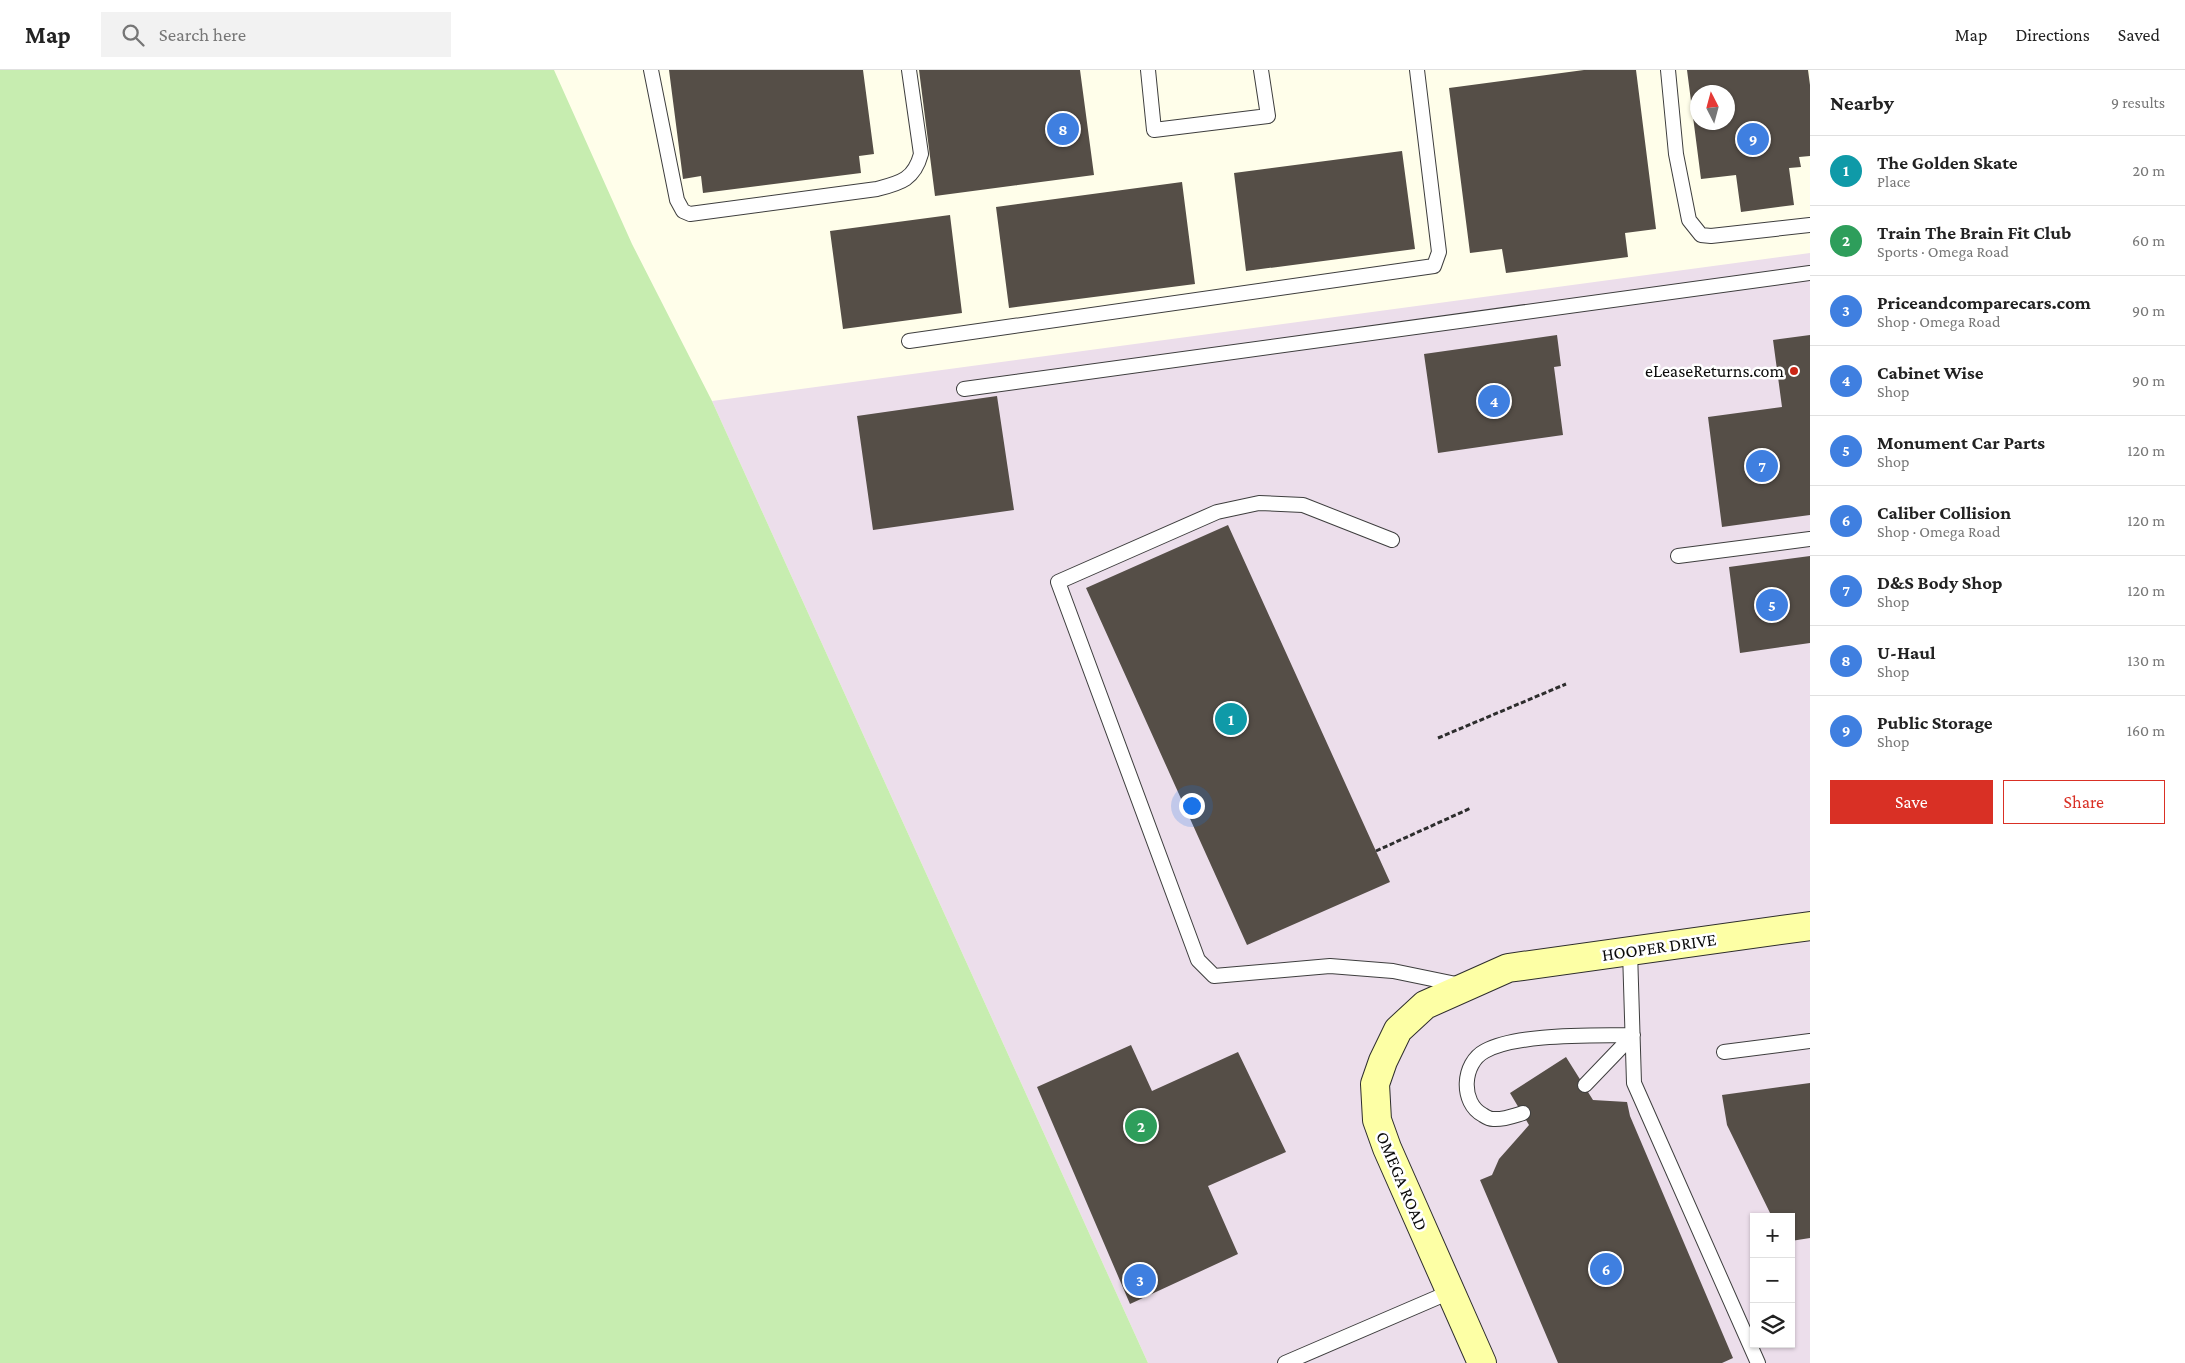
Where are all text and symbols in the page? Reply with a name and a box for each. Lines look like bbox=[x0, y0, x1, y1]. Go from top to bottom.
search box bbox=[101, 12, 451, 57]
text: Map bbox=[25, 21, 71, 48]
icon: search bbox=[119, 21, 147, 49]
text: Search here bbox=[159, 24, 246, 45]
text: Map bbox=[1955, 25, 1987, 45]
text: Directions bbox=[2015, 25, 2090, 45]
text: Saved bbox=[2118, 25, 2160, 45]
north arrow bbox=[1690, 85, 1735, 130]
text: Nearby bbox=[1830, 91, 1894, 115]
text: 9 results bbox=[2111, 94, 2165, 111]
pin: 8 bbox=[1047, 110, 1079, 148]
pin: 9 bbox=[1737, 120, 1769, 158]
text: The Golden Skate bbox=[1877, 152, 2018, 173]
text: 1 bbox=[1843, 162, 1849, 179]
text: 20 m bbox=[2132, 162, 2165, 179]
text: Place bbox=[1877, 173, 1910, 190]
text: Train The Brain Fit Club bbox=[1877, 222, 2071, 243]
text: 2 bbox=[1842, 232, 1850, 249]
text: 60 m bbox=[2132, 232, 2165, 249]
text: Sports · Omega Road bbox=[1877, 243, 2009, 260]
text: Priceandcomparecars.com bbox=[1877, 292, 2091, 313]
text: 3 bbox=[1842, 302, 1850, 319]
text: 90 m bbox=[2132, 302, 2165, 319]
text: Shop · Omega Road bbox=[1877, 313, 2000, 330]
place label: eLeaseReturns.com bbox=[1645, 361, 1785, 381]
text: Cabinet Wise bbox=[1877, 362, 1984, 383]
marker: eLeaseReturns.com bbox=[1788, 365, 1800, 377]
text: 4 bbox=[1842, 372, 1850, 389]
text: 90 m bbox=[2132, 372, 2165, 389]
pin: 4 bbox=[1478, 382, 1510, 420]
text: Shop bbox=[1877, 383, 1909, 400]
text: Monument Car Parts bbox=[1877, 432, 2045, 453]
text: 5 bbox=[1842, 442, 1850, 459]
text: 120 m bbox=[2127, 442, 2165, 459]
pin: 7 bbox=[1746, 447, 1778, 485]
text: Shop bbox=[1877, 453, 1909, 470]
text: Caliber Collision bbox=[1877, 502, 2011, 523]
text: 6 bbox=[1842, 512, 1850, 529]
text: 120 m bbox=[2127, 512, 2165, 529]
text: Shop · Omega Road bbox=[1877, 523, 2000, 540]
text: D&S Body Shop bbox=[1877, 572, 2003, 593]
text: 7 bbox=[1842, 582, 1850, 599]
text: 120 m bbox=[2127, 582, 2165, 599]
pin: 5 bbox=[1756, 586, 1788, 624]
text: Shop bbox=[1877, 593, 1909, 610]
text: U-Haul bbox=[1877, 642, 1936, 663]
text: 8 bbox=[1841, 652, 1851, 669]
text: 130 m bbox=[2127, 652, 2165, 669]
text: Shop bbox=[1877, 663, 1909, 680]
pin: 1 bbox=[1215, 700, 1247, 738]
text: Public Storage bbox=[1877, 712, 1993, 733]
text: 9 bbox=[1842, 722, 1850, 739]
text: 160 m bbox=[2127, 722, 2165, 739]
text: Shop bbox=[1877, 733, 1909, 750]
button: Save bbox=[1830, 780, 1993, 824]
button: Share bbox=[2003, 780, 2165, 824]
your location bbox=[1179, 793, 1205, 819]
street label: HOOPER DRIVE bbox=[1600, 929, 1718, 965]
pin: 2 bbox=[1125, 1107, 1157, 1145]
street label: OMEGA ROAD bbox=[1372, 1128, 1432, 1234]
map controls bbox=[1750, 1213, 1795, 1348]
button: + bbox=[1750, 1213, 1795, 1258]
pin: 6 bbox=[1590, 1250, 1622, 1288]
button: − bbox=[1750, 1258, 1795, 1303]
pin: 3 bbox=[1124, 1261, 1156, 1299]
button: layers bbox=[1750, 1303, 1795, 1348]

